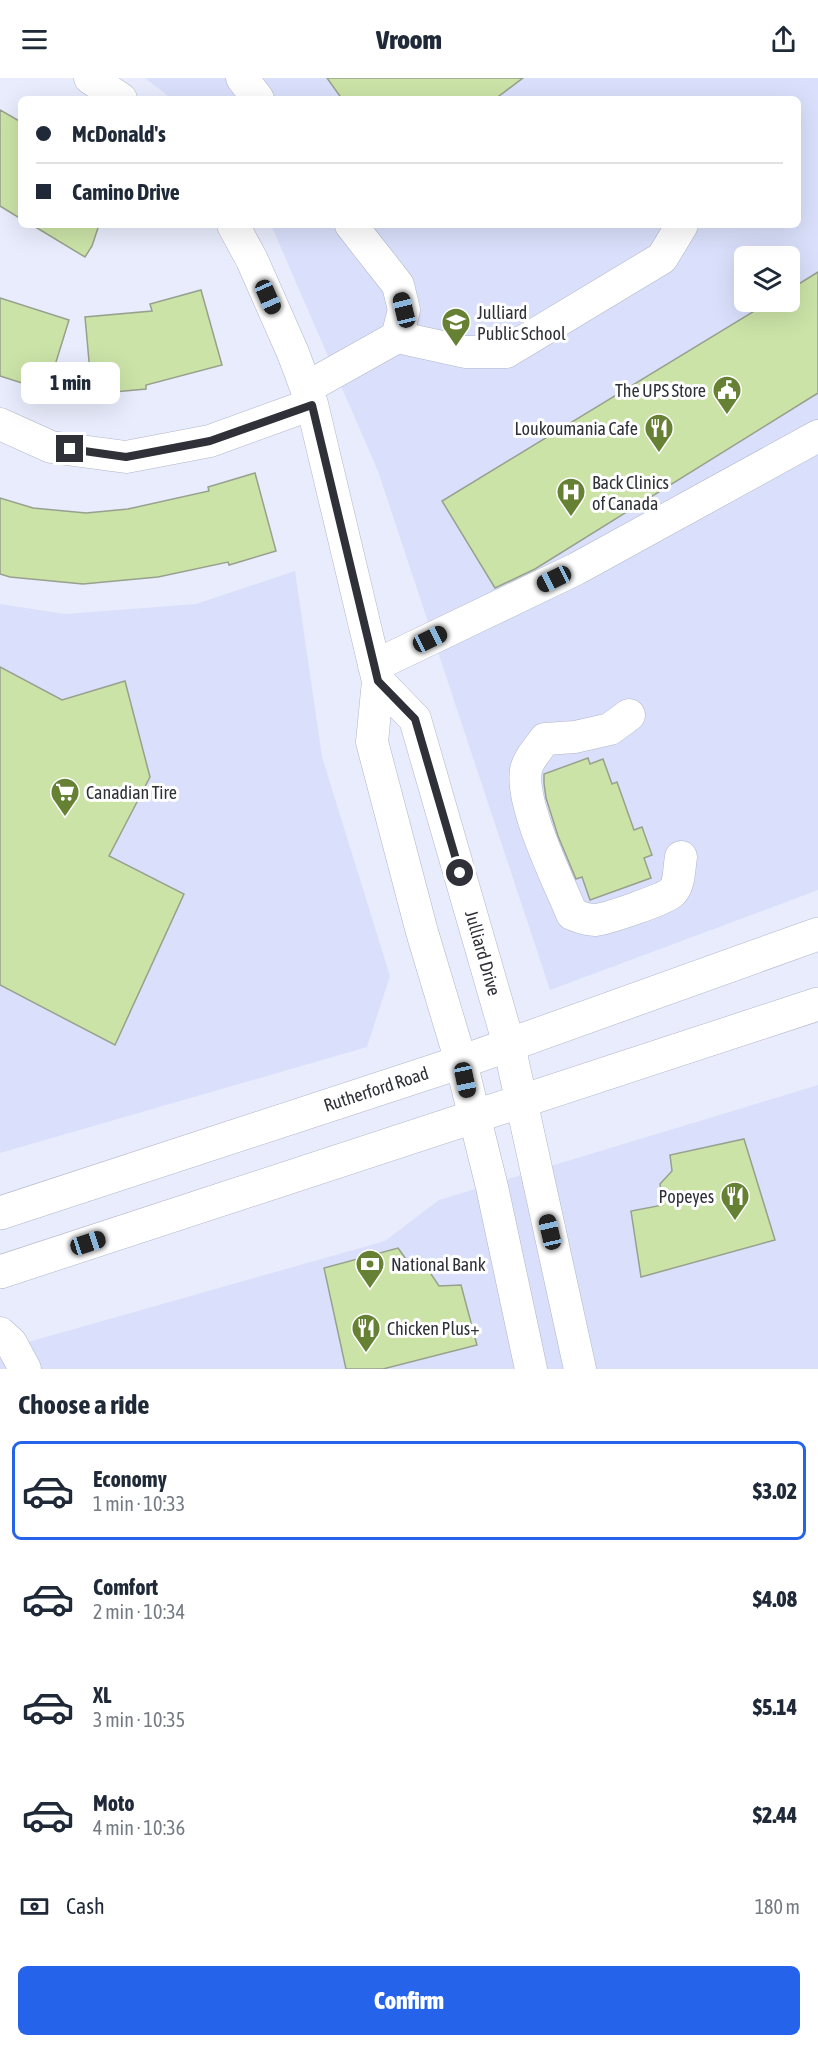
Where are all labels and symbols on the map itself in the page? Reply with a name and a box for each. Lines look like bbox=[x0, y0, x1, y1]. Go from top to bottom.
car bbox=[252, 277, 284, 317]
car bbox=[391, 290, 417, 330]
place label: Julliard Public School bbox=[477, 302, 566, 344]
school or university icon: Julliard Public School bbox=[440, 306, 472, 348]
callout: 1 min bbox=[20, 362, 119, 404]
public building icon: The UPS Store bbox=[711, 374, 743, 416]
place label: The UPS Store bbox=[615, 380, 706, 401]
restaurant icon: Loukoumania Cafe bbox=[643, 412, 675, 454]
place label: Loukoumania Cafe bbox=[515, 418, 638, 439]
route end bbox=[56, 435, 83, 462]
place label: Back Clinics of Canada bbox=[592, 472, 669, 514]
hospital icon: Back Clinics of Canada bbox=[555, 476, 587, 518]
car bbox=[534, 563, 574, 595]
car bbox=[410, 623, 450, 655]
supermarket icon: Canadian Tire bbox=[49, 776, 81, 818]
place label: Canadian Tire bbox=[86, 782, 177, 803]
route start bbox=[446, 859, 473, 886]
street label: Julliard Drive bbox=[461, 908, 505, 998]
car bbox=[452, 1061, 478, 1099]
street label: Rutherford Road bbox=[321, 1062, 431, 1116]
restaurant icon: Popeyes bbox=[719, 1180, 751, 1222]
place label: Popeyes bbox=[659, 1186, 714, 1207]
car bbox=[537, 1212, 563, 1252]
car bbox=[68, 1229, 108, 1257]
bank icon: National Bank bbox=[354, 1248, 386, 1290]
place label: National Bank bbox=[391, 1254, 486, 1275]
restaurant icon: Chicken Plus+ bbox=[350, 1312, 382, 1354]
place label: Chicken Plus+ bbox=[387, 1318, 480, 1339]

